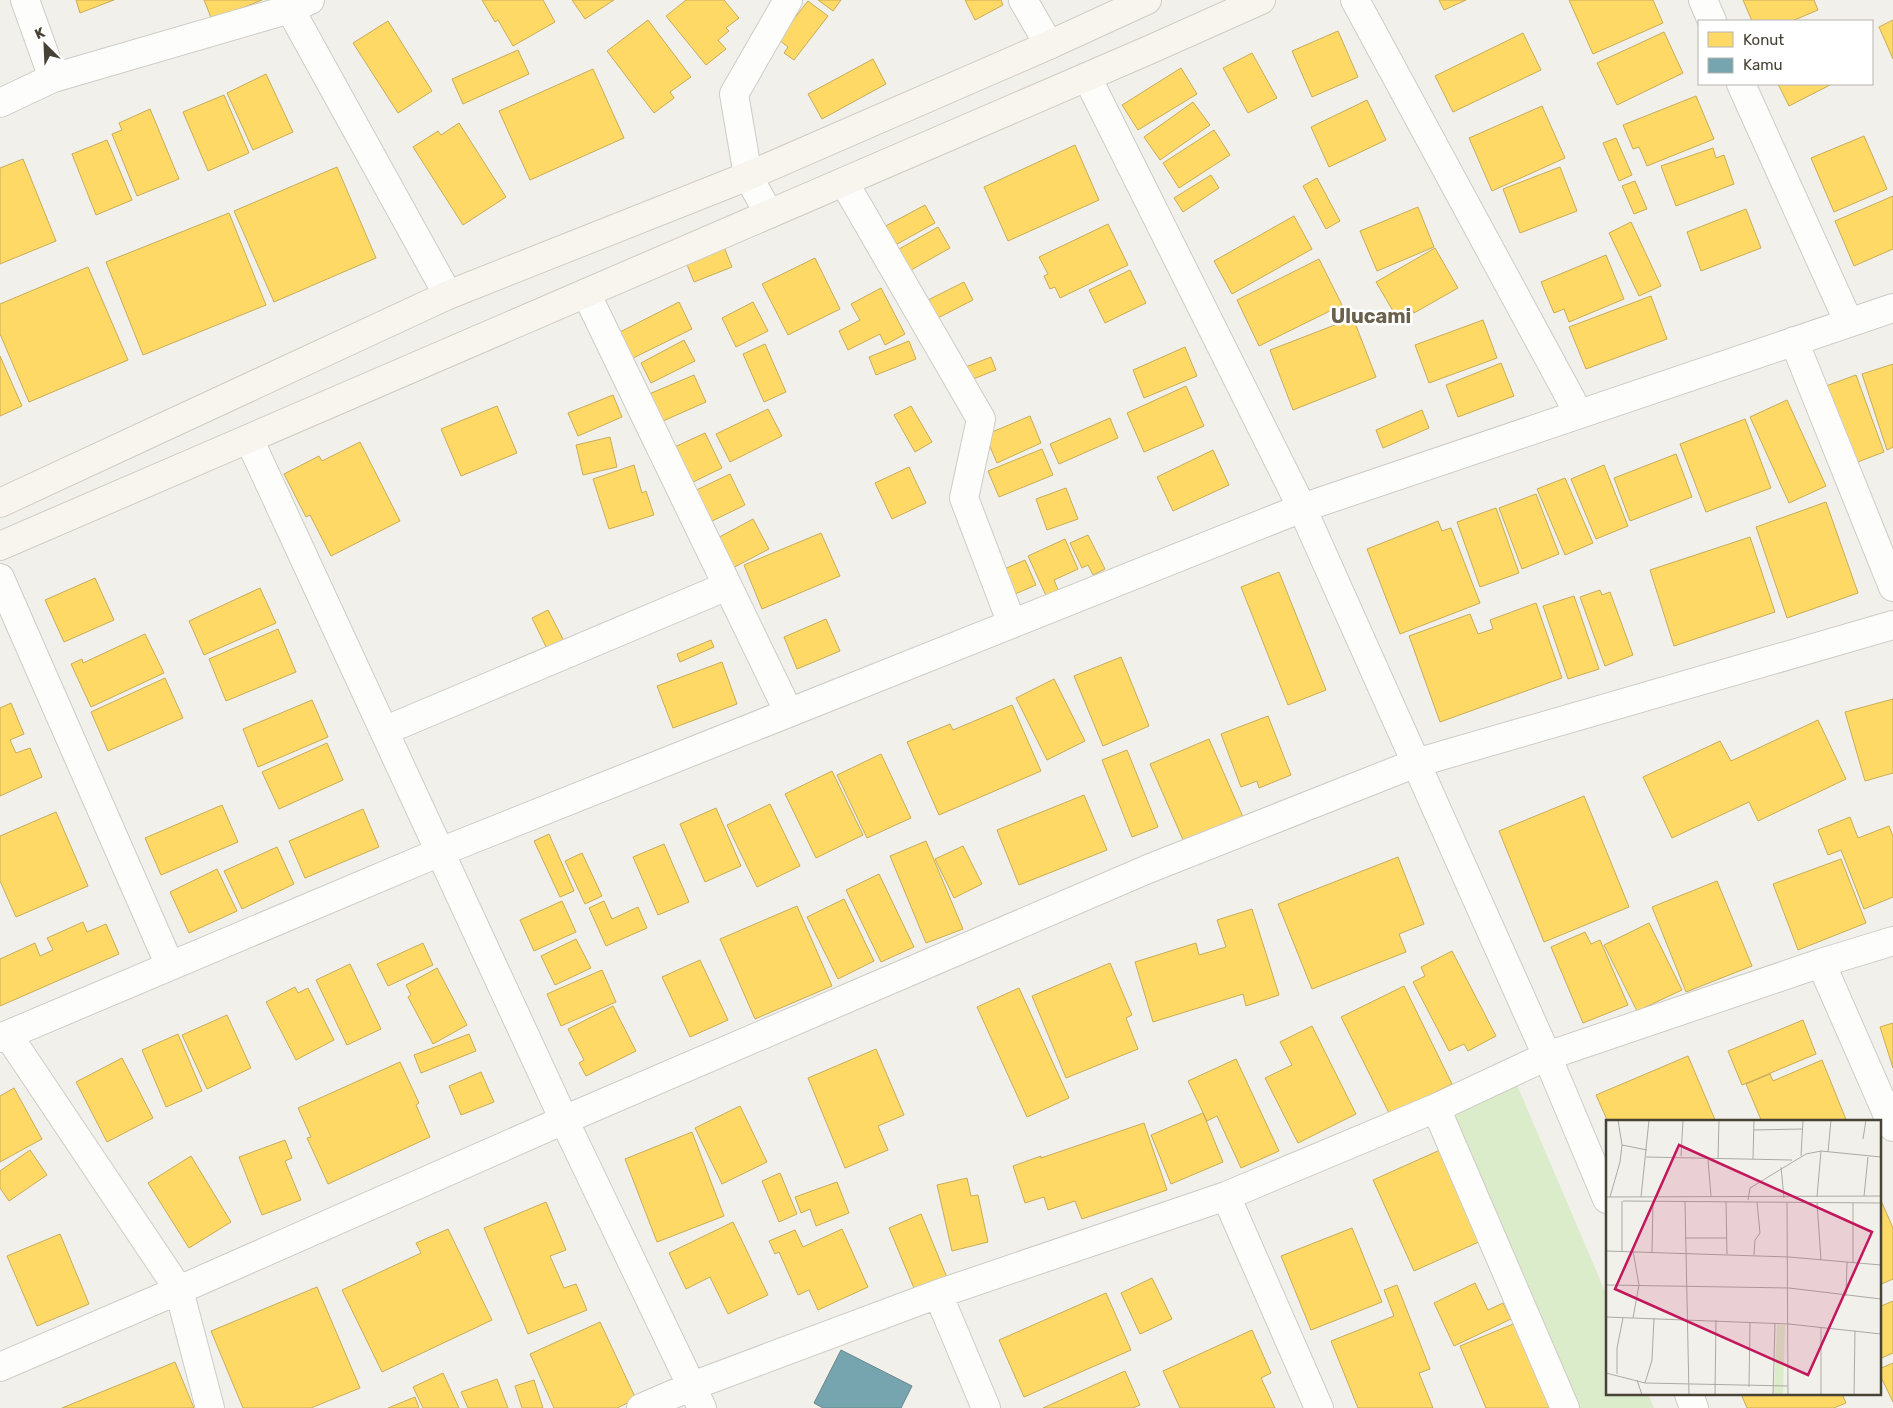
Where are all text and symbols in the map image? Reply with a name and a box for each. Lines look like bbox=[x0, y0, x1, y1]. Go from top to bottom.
north arrow bbox=[20, 20, 70, 70]
legend bbox=[1698, 20, 1873, 85]
text: K bbox=[32, 24, 48, 43]
text: Konut bbox=[1743, 31, 1784, 49]
text: Kamu bbox=[1743, 56, 1783, 74]
district label: Ulucami bbox=[1331, 304, 1411, 328]
inset map bbox=[1606, 1120, 1880, 1396]

